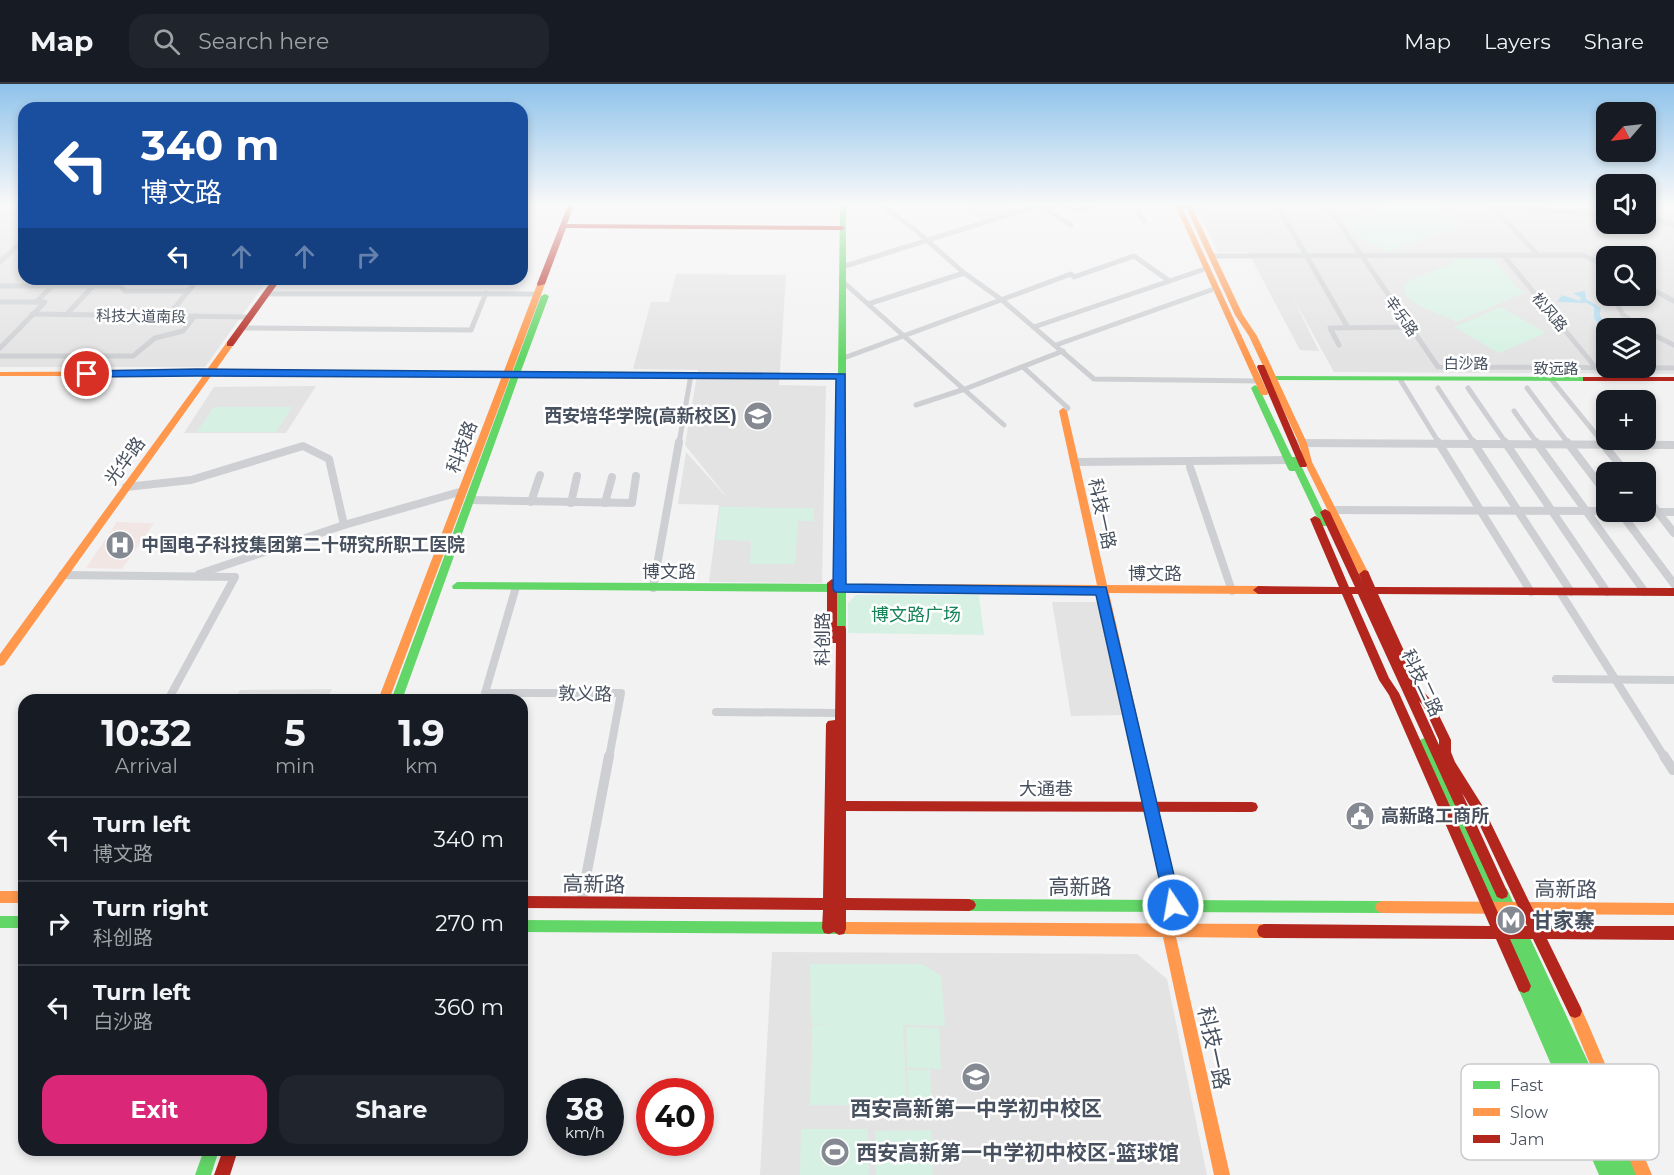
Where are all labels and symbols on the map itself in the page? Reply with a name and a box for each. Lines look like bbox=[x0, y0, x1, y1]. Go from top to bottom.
north arrow bbox=[1596, 102, 1656, 162]
street label: 松风路 bbox=[1528, 289, 1572, 335]
street label: 辛乐路 bbox=[1381, 292, 1423, 340]
street label: 科技大道南段 bbox=[96, 306, 186, 326]
pin bbox=[61, 348, 112, 399]
street label: 白沙路 bbox=[1443, 354, 1489, 373]
street label: 致远路 bbox=[1533, 359, 1579, 378]
school or university icon: 西安培华学院(高新校区) bbox=[742, 400, 774, 432]
place label: 西安培华学院(高新校区) bbox=[544, 405, 737, 427]
street label: 科技路 bbox=[442, 418, 482, 476]
street label: 光华路 bbox=[100, 433, 150, 489]
street label: 科技一路 bbox=[1084, 476, 1120, 552]
hospital icon: 中国电子科技集团第二十研究所职工医院 bbox=[104, 529, 136, 561]
place label: 中国电子科技集团第二十研究所职工医院 bbox=[141, 534, 465, 556]
street label: 博文路 bbox=[642, 561, 696, 583]
street label: 博文路 bbox=[1128, 563, 1182, 585]
park label: 博文路广场 bbox=[871, 604, 961, 626]
street label: 科创路 bbox=[812, 612, 834, 666]
street label: 科技二路 bbox=[1397, 646, 1447, 720]
street label: 敦义路 bbox=[558, 683, 612, 705]
street label: 大通巷 bbox=[1019, 778, 1073, 800]
public building icon: 高新路工商所 bbox=[1344, 800, 1376, 832]
place label: 高新路工商所 bbox=[1381, 805, 1489, 827]
street label: 高新路 bbox=[562, 871, 626, 897]
position arrow bbox=[1141, 873, 1205, 937]
street label: 高新路 bbox=[1049, 874, 1112, 899]
street label: 高新路 bbox=[1534, 876, 1598, 902]
metro station icon: 甘家寨 bbox=[1495, 904, 1527, 936]
place label: 甘家寨 bbox=[1532, 908, 1595, 933]
street label: 科技一路 bbox=[1193, 1004, 1235, 1092]
school or university icon: 西安高新第一中学初中校区 bbox=[960, 1061, 992, 1093]
legend bbox=[1461, 1064, 1659, 1160]
text: Fast bbox=[1510, 1076, 1544, 1095]
speed limit sign: 40 bbox=[636, 1078, 714, 1156]
place label: 西安高新第一中学初中校区 bbox=[850, 1096, 1102, 1121]
text: Slow bbox=[1510, 1103, 1548, 1122]
text: Jam bbox=[1509, 1130, 1544, 1149]
sports icon: 西安高新第一中学初中校区-篮球馆 bbox=[819, 1136, 851, 1168]
place label: 西安高新第一中学初中校区-篮球馆 bbox=[856, 1140, 1179, 1165]

